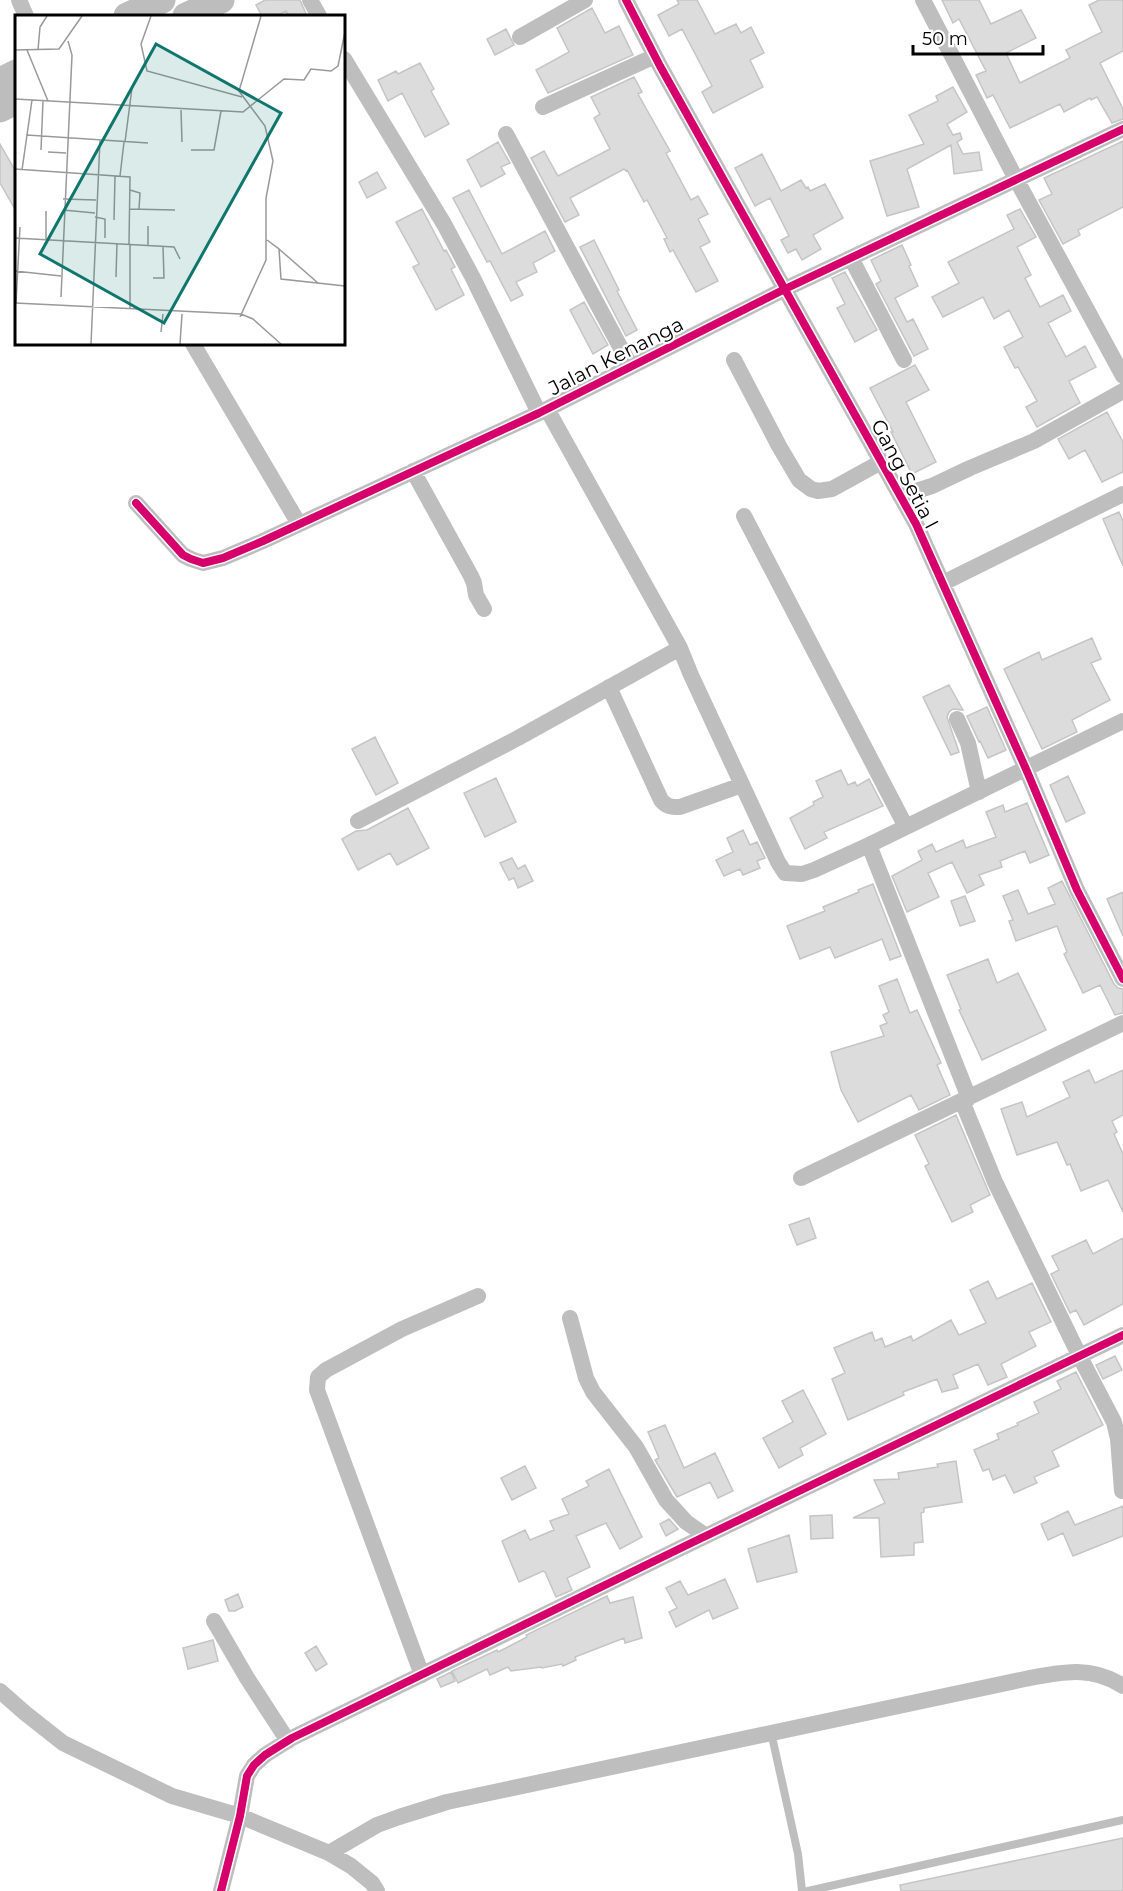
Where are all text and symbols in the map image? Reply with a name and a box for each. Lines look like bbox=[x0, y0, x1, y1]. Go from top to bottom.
inset map bbox=[15, 15, 345, 345]
scale bar bbox=[913, 18, 1044, 56]
text: 50 m bbox=[922, 28, 968, 50]
street label: Jalan Kenanga bbox=[544, 312, 687, 401]
street label: Gang Setia I bbox=[866, 415, 944, 533]

